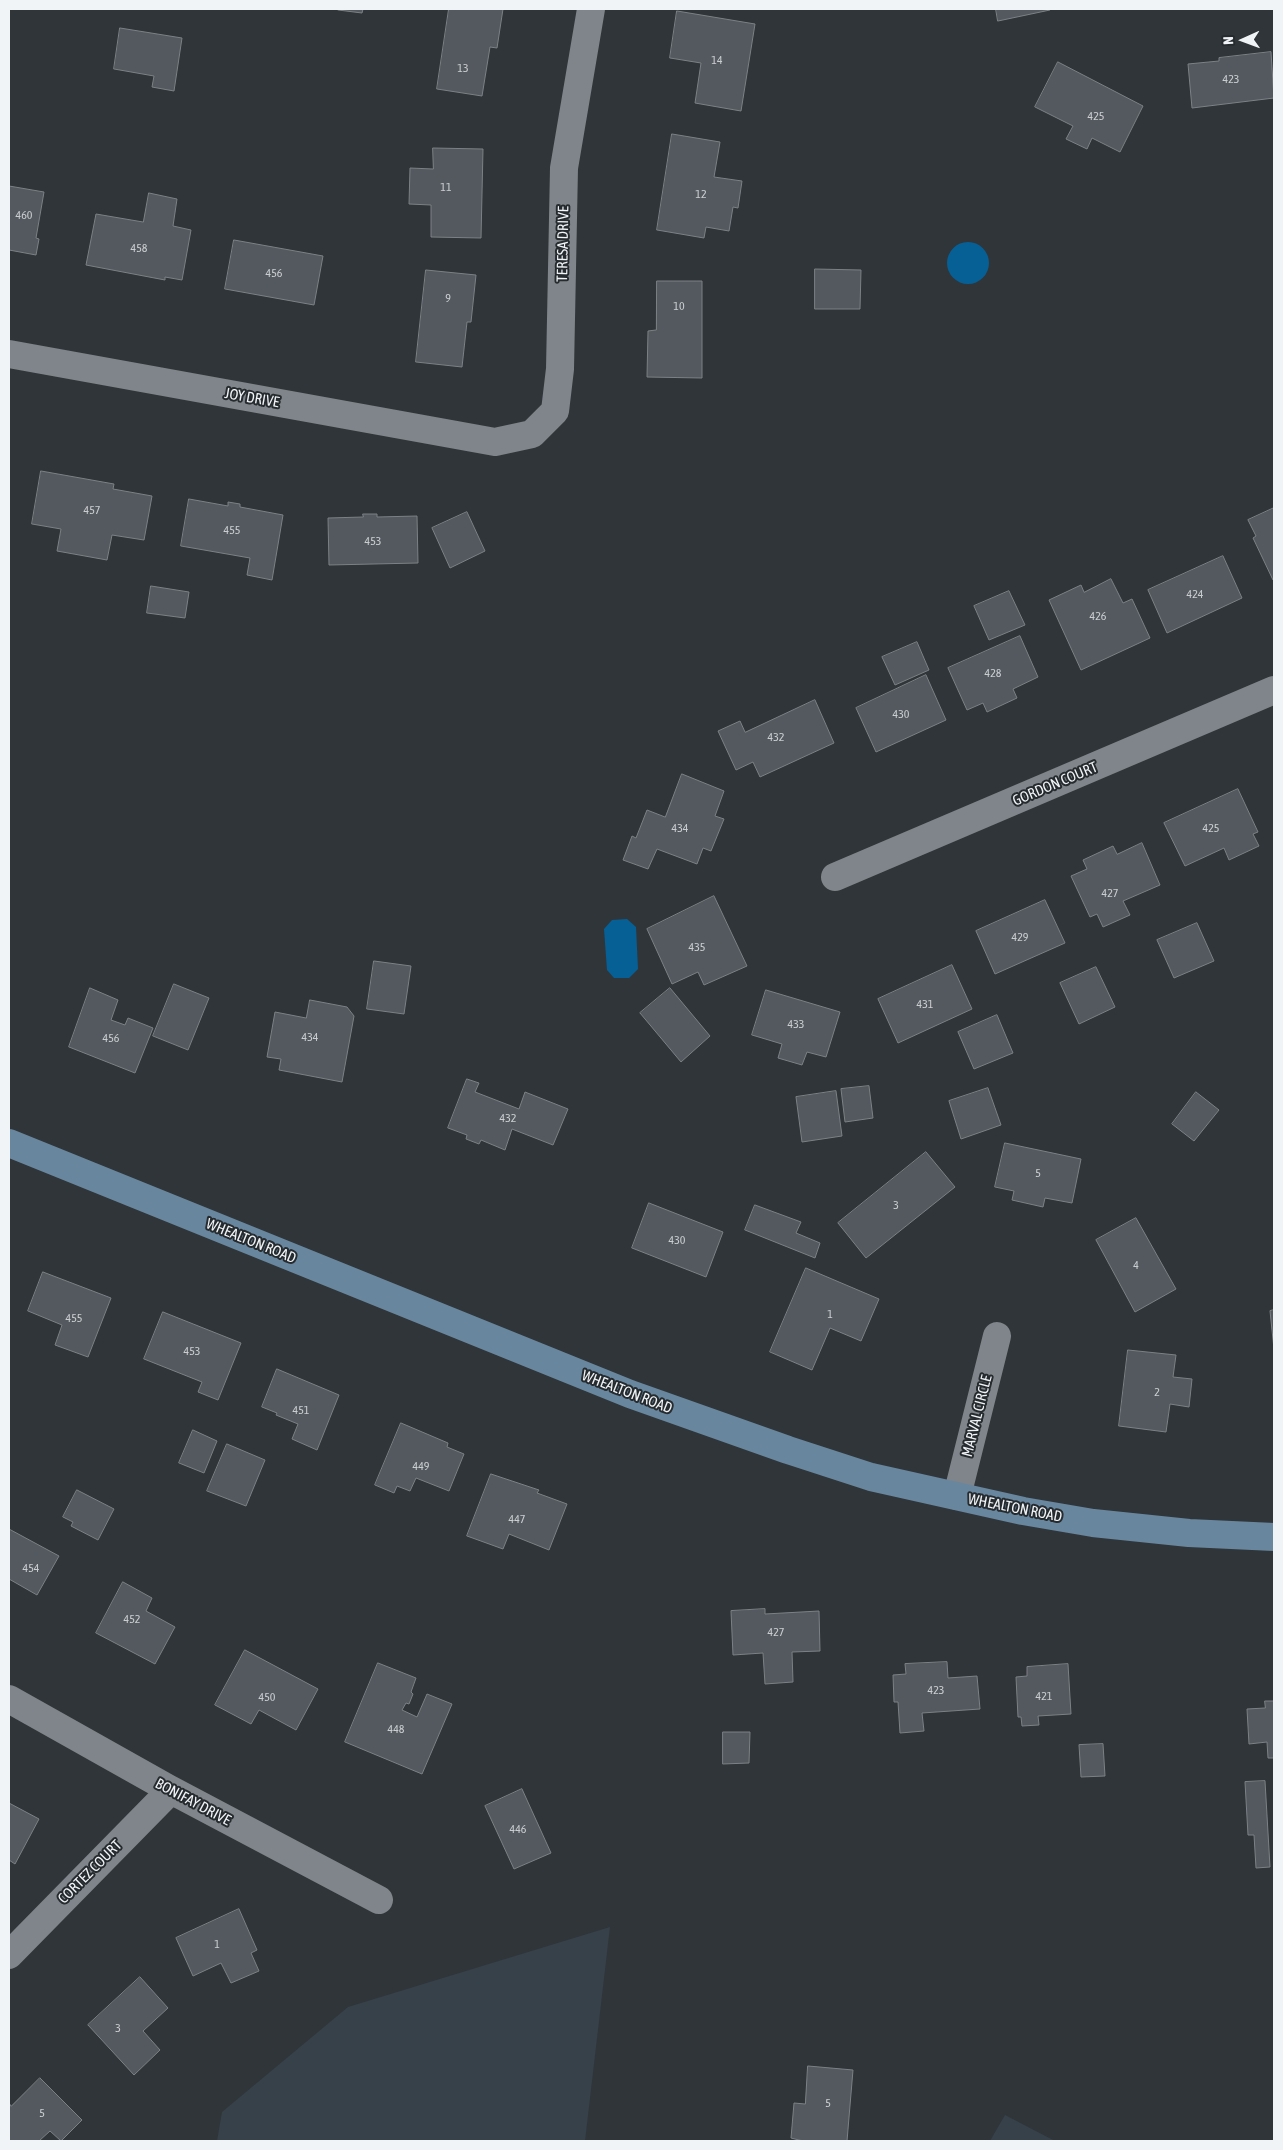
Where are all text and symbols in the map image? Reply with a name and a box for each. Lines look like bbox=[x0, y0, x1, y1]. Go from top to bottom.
north arrow bbox=[1218, 15, 1268, 65]
text: N bbox=[1220, 36, 1236, 45]
house number: 14 bbox=[711, 53, 723, 67]
house number: 13 bbox=[457, 61, 469, 75]
house number: 423 bbox=[1223, 72, 1239, 86]
house number: 425 bbox=[1088, 109, 1104, 123]
house number: 11 bbox=[440, 180, 452, 194]
house number: 12 bbox=[695, 187, 707, 201]
street label: TERESA DRIVE bbox=[553, 206, 573, 282]
house number: 460 bbox=[16, 208, 32, 222]
house number: 458 bbox=[131, 241, 147, 255]
house number: 456 bbox=[266, 266, 282, 280]
house number: 9 bbox=[445, 291, 451, 305]
house number: 10 bbox=[673, 299, 685, 313]
street label: JOY DRIVE bbox=[223, 384, 281, 412]
house number: 457 bbox=[84, 503, 100, 517]
house number: 455 bbox=[224, 523, 240, 537]
house number: 453 bbox=[365, 534, 381, 548]
house number: 424 bbox=[1187, 587, 1203, 601]
house number: 426 bbox=[1090, 609, 1106, 623]
house number: 428 bbox=[985, 666, 1001, 680]
house number: 430 bbox=[893, 707, 909, 721]
house number: 432 bbox=[768, 730, 784, 744]
street label: GORDON COURT bbox=[1010, 758, 1100, 810]
house number: 434 bbox=[672, 821, 688, 835]
house number: 425 bbox=[1203, 821, 1219, 835]
house number: 427 bbox=[1102, 886, 1118, 900]
house number: 429 bbox=[1012, 930, 1028, 944]
house number: 435 bbox=[689, 940, 705, 954]
house number: 431 bbox=[917, 997, 933, 1011]
house number: 433 bbox=[788, 1017, 804, 1031]
house number: 434 bbox=[302, 1030, 318, 1044]
house number: 456 bbox=[103, 1031, 119, 1045]
house number: 432 bbox=[500, 1111, 516, 1125]
house number: 5 bbox=[1035, 1166, 1041, 1180]
house number: 3 bbox=[893, 1198, 899, 1212]
street label: WHEALTON ROAD bbox=[203, 1215, 299, 1267]
house number: 430 bbox=[669, 1233, 685, 1247]
house number: 4 bbox=[1133, 1258, 1139, 1272]
house number: 1 bbox=[827, 1307, 833, 1321]
house number: 455 bbox=[66, 1311, 82, 1325]
house number: 453 bbox=[184, 1344, 200, 1358]
street label: WHEALTON ROAD bbox=[579, 1366, 675, 1418]
street label: MARVAL CIRCLE bbox=[958, 1373, 996, 1459]
house number: 2 bbox=[1154, 1385, 1160, 1399]
house number: 451 bbox=[293, 1403, 309, 1417]
house number: 449 bbox=[413, 1459, 429, 1473]
street label: WHEALTON ROAD bbox=[966, 1490, 1064, 1526]
house number: 447 bbox=[509, 1512, 525, 1526]
house number: 454 bbox=[23, 1561, 39, 1575]
house number: 452 bbox=[124, 1612, 140, 1626]
house number: 427 bbox=[768, 1625, 784, 1639]
house number: 423 bbox=[928, 1683, 944, 1697]
house number: 421 bbox=[1036, 1689, 1052, 1703]
house number: 450 bbox=[259, 1690, 275, 1704]
house number: 448 bbox=[388, 1722, 404, 1736]
street label: BONIFAY DRIVE bbox=[152, 1775, 234, 1829]
house number: 446 bbox=[510, 1822, 526, 1836]
street label: CORTEZ COURT bbox=[54, 1836, 126, 1908]
house number: 1 bbox=[214, 1937, 220, 1951]
house number: 3 bbox=[115, 2021, 121, 2035]
house number: 5 bbox=[825, 2096, 831, 2110]
house number: 5 bbox=[39, 2106, 45, 2120]

